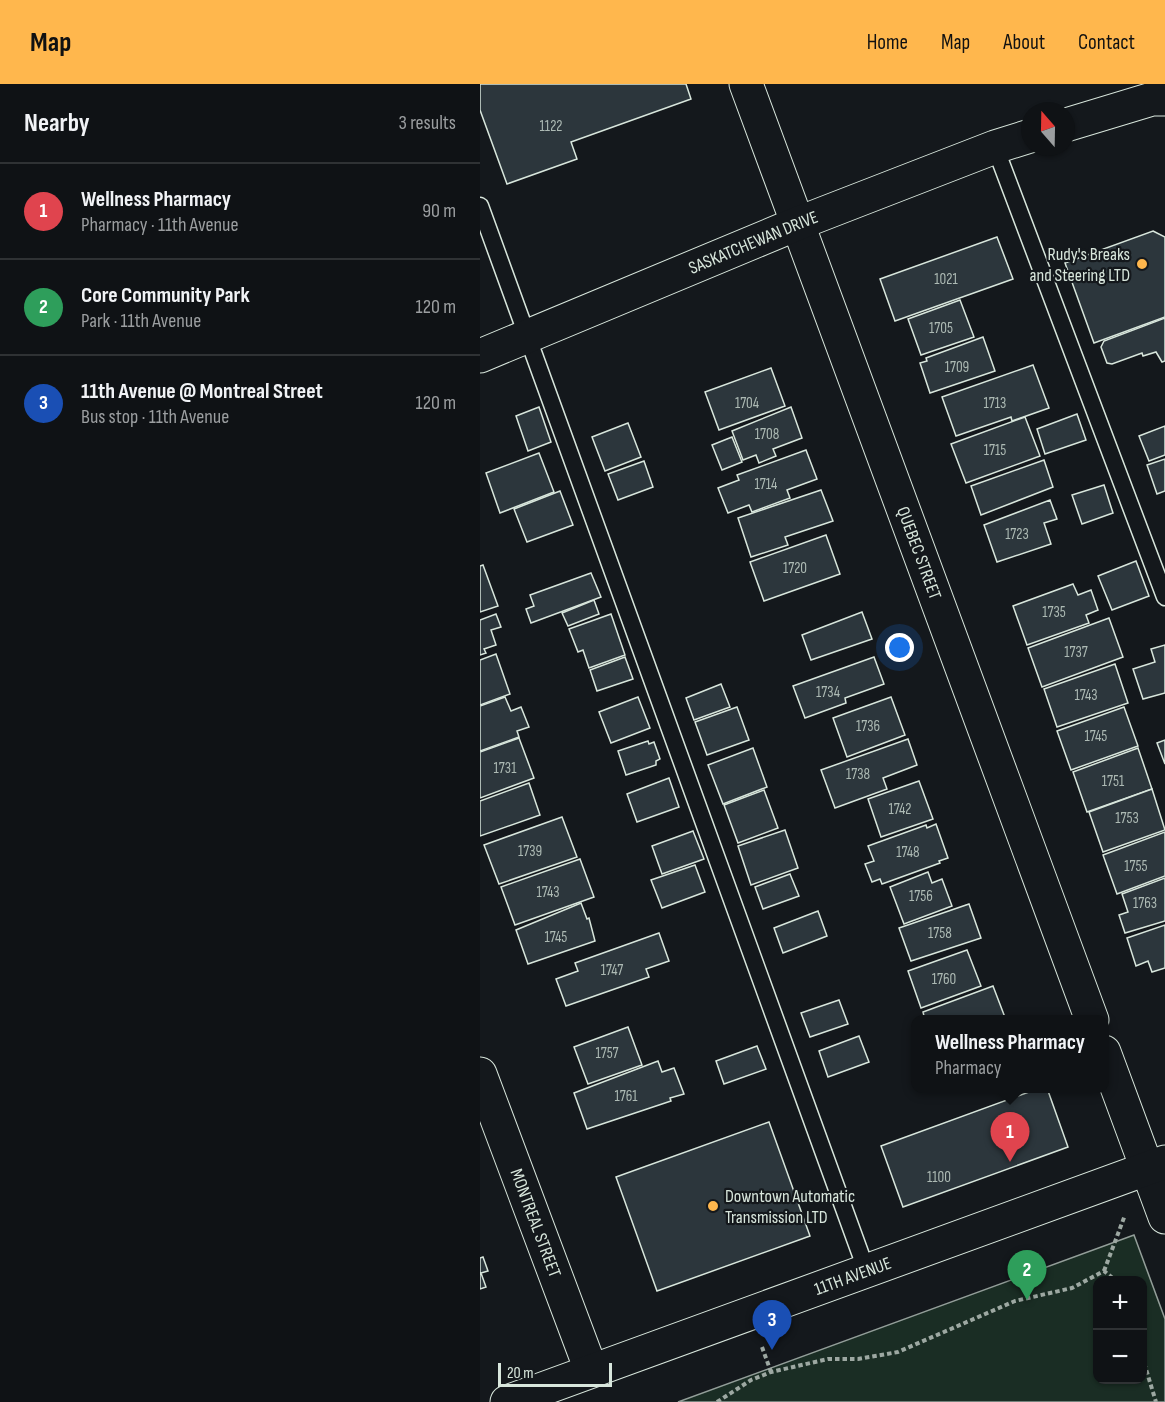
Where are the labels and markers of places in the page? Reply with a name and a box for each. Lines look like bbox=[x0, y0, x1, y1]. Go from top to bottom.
place label: Rudy's Breaks and Steering LTD bbox=[1030, 244, 1130, 286]
marker: Rudy's Breaks and Steering LTD bbox=[1135, 257, 1149, 271]
pin: 1 bbox=[990, 1112, 1030, 1162]
place label: Downtown Automatic Transmission LTD bbox=[725, 1186, 855, 1228]
marker: Downtown Automatic Transmission LTD bbox=[706, 1199, 720, 1213]
pin: 2 bbox=[1008, 1250, 1046, 1300]
pin: 3 bbox=[752, 1300, 792, 1350]

